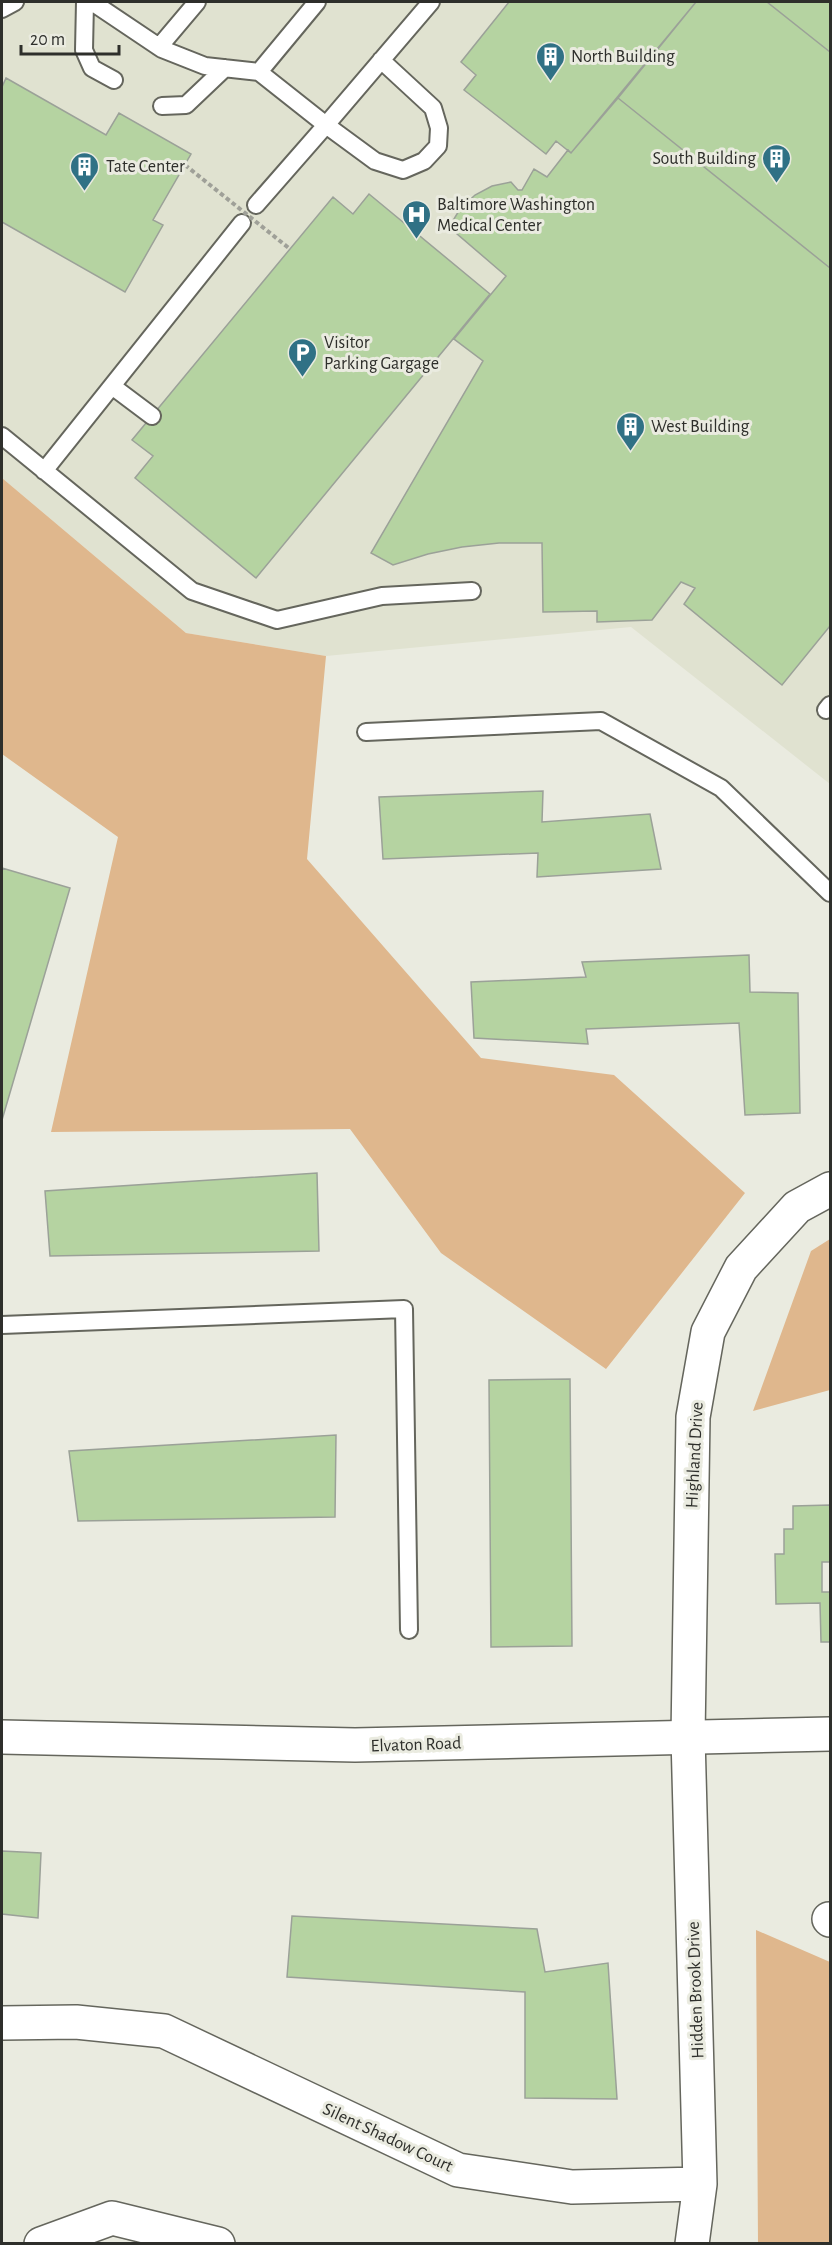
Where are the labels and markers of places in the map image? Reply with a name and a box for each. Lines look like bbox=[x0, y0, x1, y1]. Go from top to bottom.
building icon: North Building bbox=[534, 40, 566, 82]
place label: North Building bbox=[571, 48, 675, 66]
building icon: South Building bbox=[761, 142, 793, 184]
building icon: Tate Center bbox=[69, 150, 101, 192]
place label: South Building bbox=[652, 150, 756, 168]
place label: Tate Center bbox=[106, 158, 185, 176]
place label: Baltimore Washington Medical Center bbox=[437, 196, 595, 235]
hospital icon: Baltimore Washington Medical Center bbox=[400, 198, 432, 240]
place label: Visitor Parking Gargage bbox=[324, 334, 439, 373]
parking icon: Visitor Parking Gargage bbox=[287, 336, 319, 378]
building icon: West Building bbox=[614, 410, 646, 452]
place label: West Building bbox=[651, 418, 750, 436]

